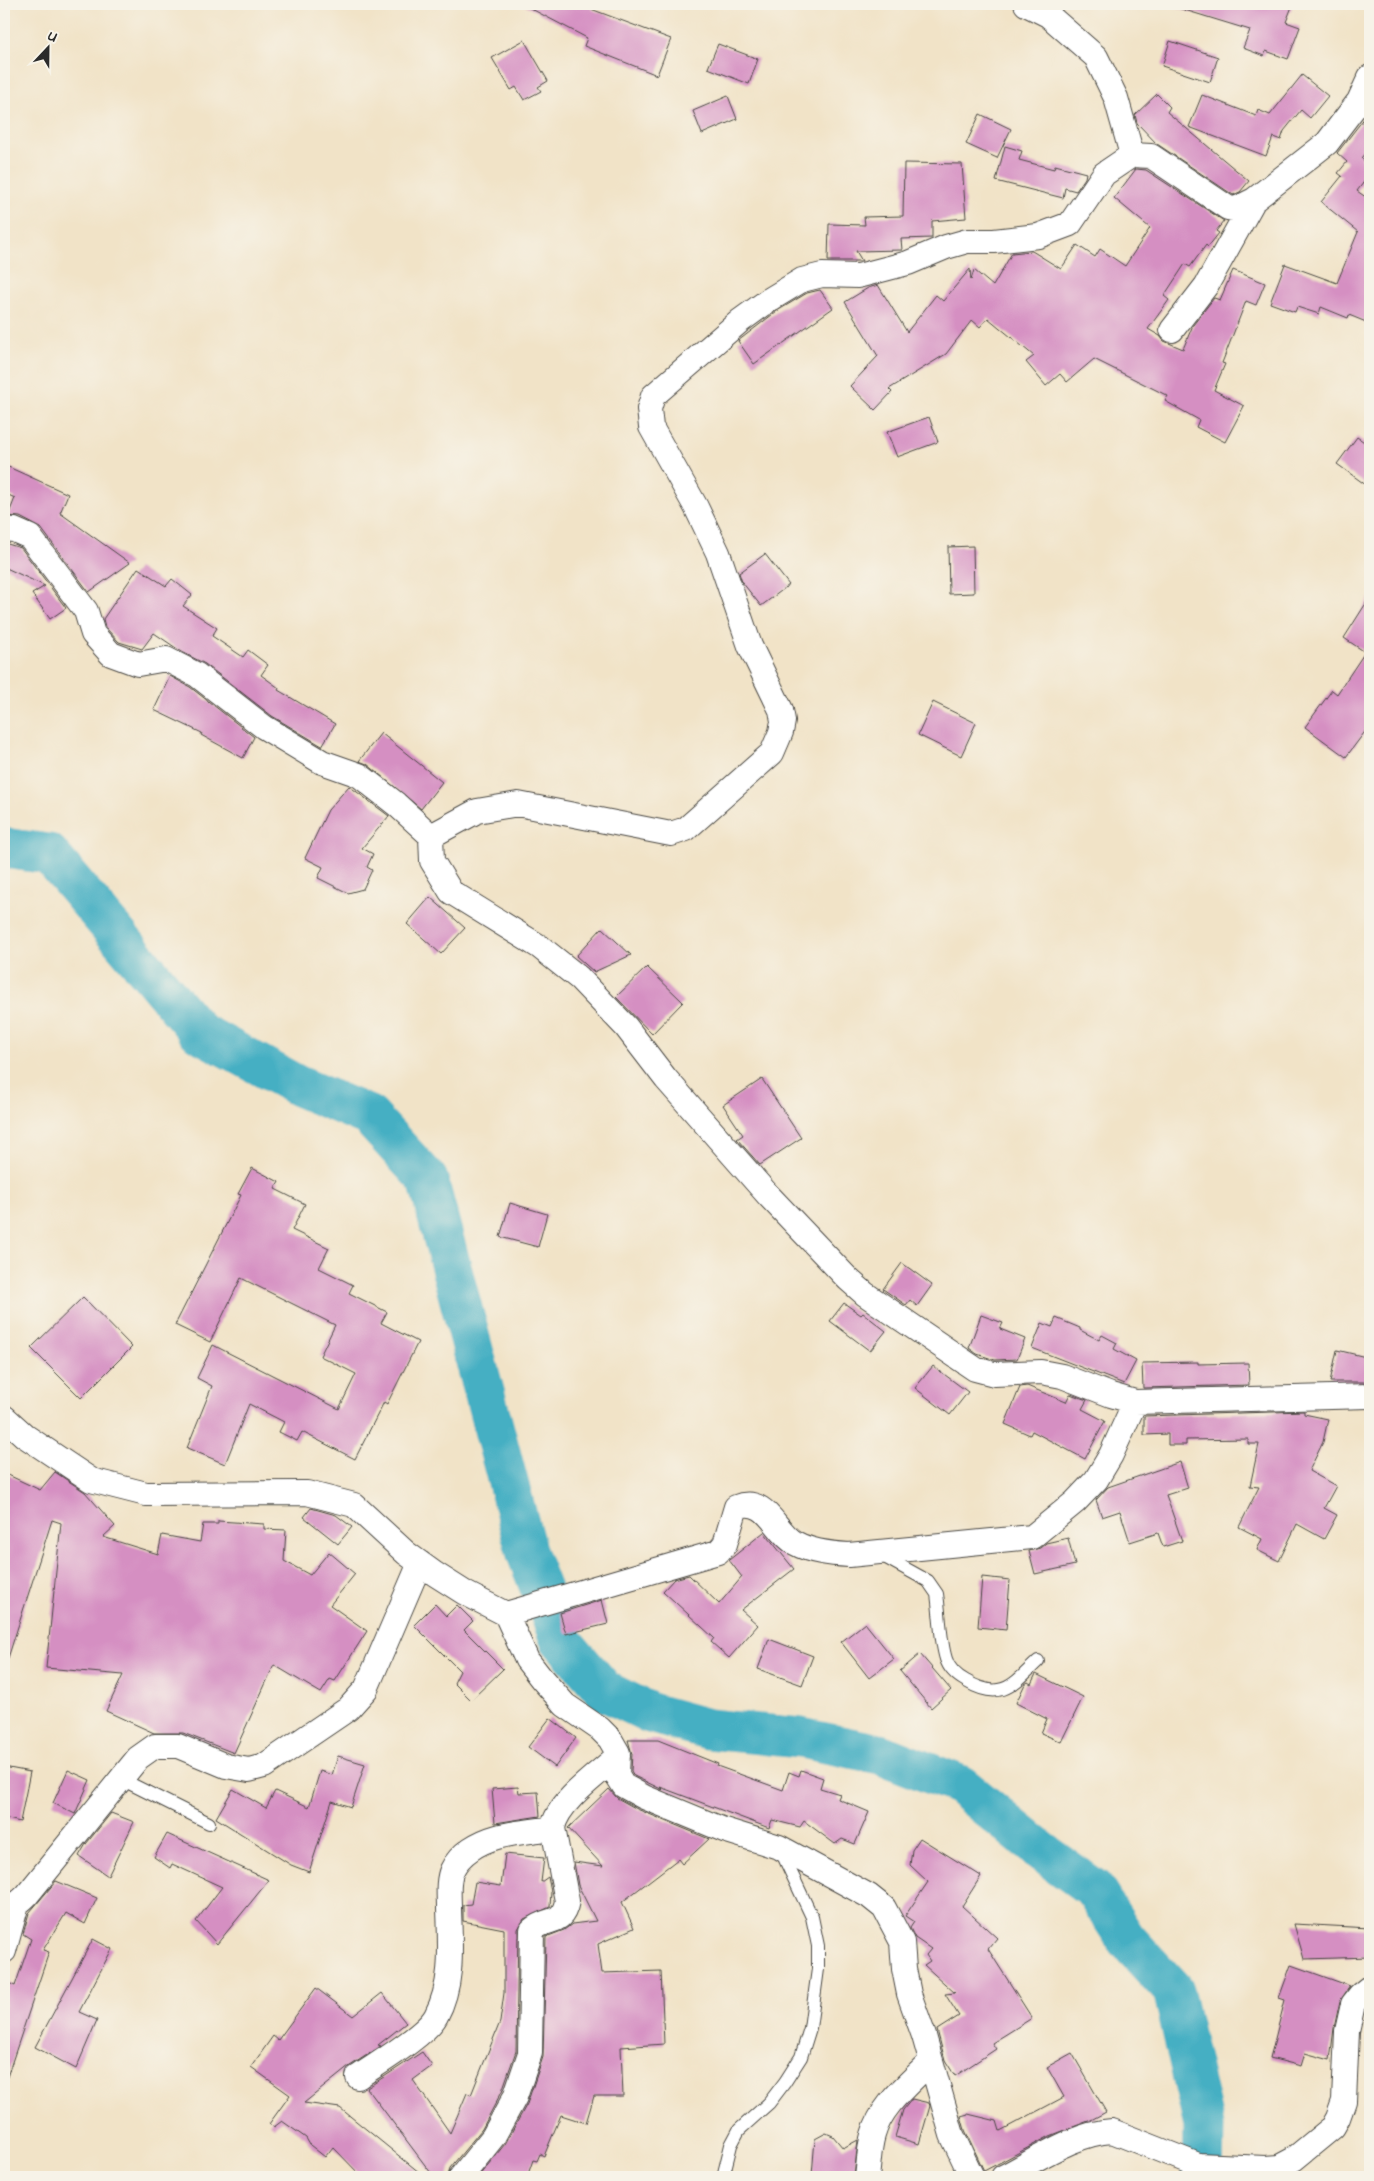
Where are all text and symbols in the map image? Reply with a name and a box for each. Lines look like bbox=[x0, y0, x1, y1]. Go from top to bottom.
north arrow bbox=[22, 22, 72, 72]
text: U bbox=[45, 26, 60, 48]

